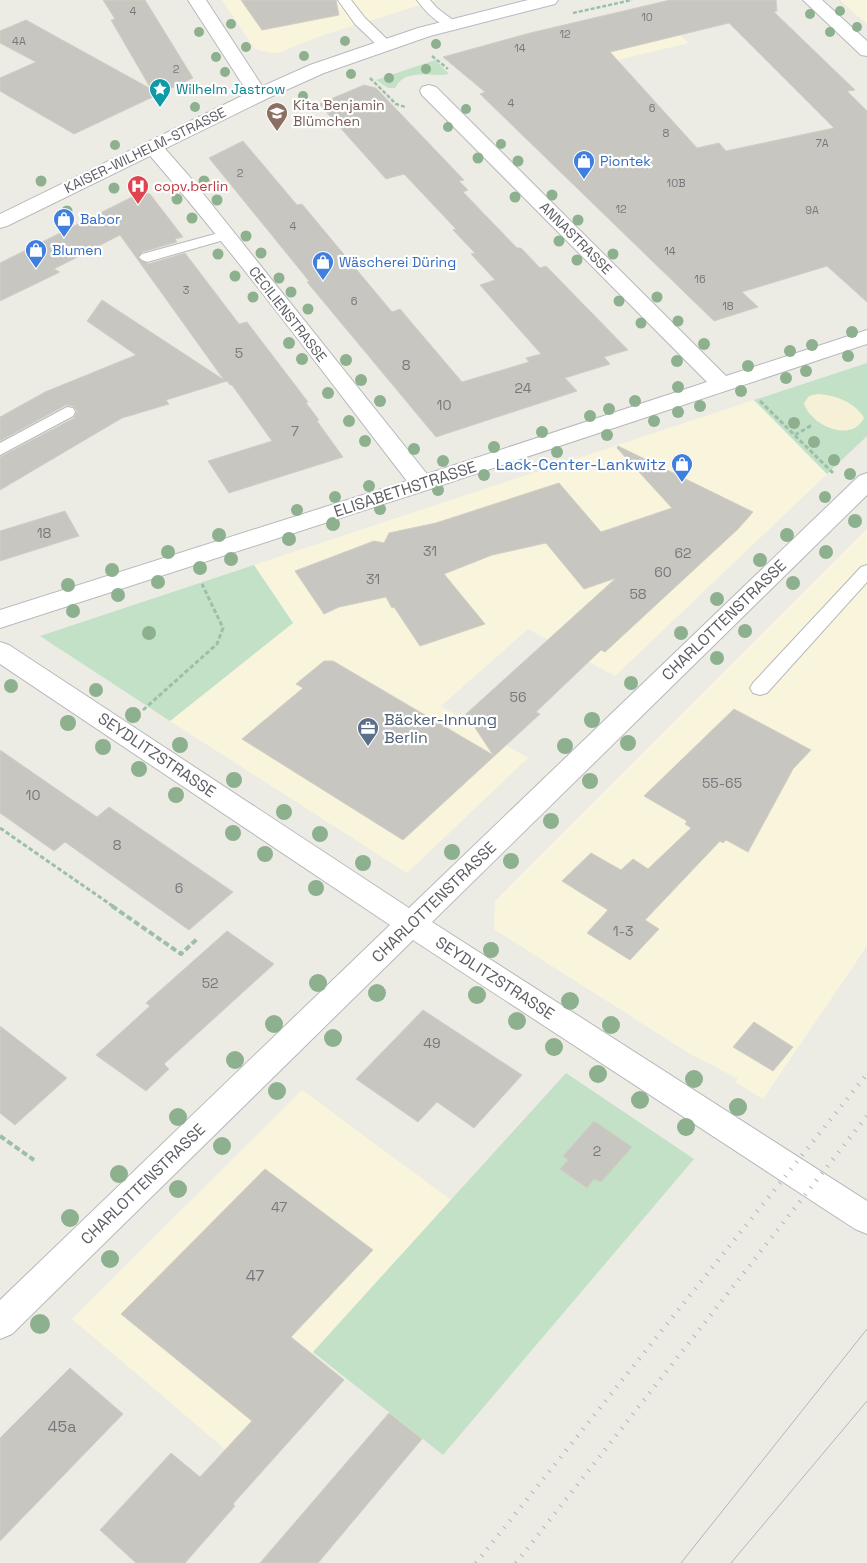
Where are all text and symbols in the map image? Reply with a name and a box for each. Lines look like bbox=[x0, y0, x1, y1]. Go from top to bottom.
house number: 4 bbox=[130, 4, 137, 18]
house number: 10 bbox=[641, 10, 653, 24]
house number: 12 bbox=[559, 27, 571, 41]
house number: 4A bbox=[12, 34, 26, 48]
house number: 14 bbox=[514, 41, 526, 55]
house number: 2 bbox=[173, 62, 180, 76]
place icon: Wilhelm Jastrow bbox=[148, 77, 172, 108]
place label: Wilhelm Jastrow bbox=[176, 80, 285, 98]
place label: Kita Benjamin Blümchen bbox=[293, 96, 385, 130]
house number: 4 bbox=[508, 96, 515, 110]
school or university icon: Kita Benjamin Blümchen bbox=[265, 101, 289, 132]
house number: 6 bbox=[649, 101, 656, 115]
street label: KAISER-WILHELM-STRASSE bbox=[61, 103, 229, 197]
house number: 8 bbox=[663, 126, 670, 140]
house number: 7A bbox=[815, 136, 829, 150]
shop icon: Piontek bbox=[572, 149, 596, 180]
place label: Piontek bbox=[600, 152, 651, 170]
house number: 2 bbox=[237, 166, 244, 180]
hospital icon: copv.berlin bbox=[126, 174, 150, 205]
house number: 10B bbox=[667, 176, 685, 190]
place label: copv.berlin bbox=[154, 177, 228, 195]
street label: ANNASTRASSE bbox=[536, 198, 616, 278]
house number: 12 bbox=[615, 202, 627, 216]
house number: 9A bbox=[805, 203, 819, 217]
shop icon: Babor bbox=[52, 207, 76, 238]
place label: Babor bbox=[80, 210, 120, 228]
house number: 4 bbox=[290, 219, 297, 233]
shop icon: Blumen bbox=[24, 238, 48, 269]
place label: Blumen bbox=[52, 241, 102, 259]
house number: 14 bbox=[664, 244, 676, 258]
shop icon: Wäscherei Düring bbox=[311, 250, 335, 281]
place label: Wäscherei Düring bbox=[339, 253, 456, 271]
street label: CECILIENSTRASSE bbox=[245, 263, 331, 366]
house number: 16 bbox=[694, 272, 706, 286]
house number: 3 bbox=[183, 283, 190, 297]
house number: 6 bbox=[351, 294, 358, 308]
house number: 18 bbox=[722, 299, 734, 313]
house number: 5 bbox=[235, 344, 243, 362]
house number: 8 bbox=[402, 356, 411, 374]
house number: 24 bbox=[515, 379, 532, 397]
house number: 10 bbox=[437, 396, 451, 414]
house number: 7 bbox=[291, 422, 299, 440]
shop icon: Lack-Center-Lankwitz bbox=[670, 452, 694, 483]
place label: Lack-Center-Lankwitz bbox=[496, 454, 666, 475]
street label: ELISABETHSTRASSE bbox=[331, 456, 479, 522]
house number: 18 bbox=[37, 524, 52, 542]
house number: 31 bbox=[423, 542, 437, 560]
house number: 62 bbox=[675, 544, 691, 562]
street label: CHARLOTTENSTRASSE bbox=[657, 555, 791, 685]
house number: 60 bbox=[654, 563, 672, 581]
house number: 31 bbox=[366, 570, 380, 588]
house number: 58 bbox=[629, 585, 647, 603]
house number: 56 bbox=[510, 688, 526, 706]
street label: SEYDLITZSTRASSE bbox=[94, 708, 220, 802]
place label: Bäcker-Innung Berlin bbox=[384, 709, 497, 748]
office icon: Bäcker-Innung Berlin bbox=[356, 716, 380, 747]
house number: 55-65 bbox=[702, 774, 742, 792]
house number: 10 bbox=[26, 786, 40, 804]
house number: 8 bbox=[113, 836, 122, 854]
street label: CHARLOTTENSTRASSE bbox=[367, 837, 501, 967]
house number: 6 bbox=[175, 879, 183, 897]
house number: 1-3 bbox=[613, 922, 633, 940]
street label: SEYDLITZSTRASSE bbox=[431, 932, 559, 1024]
house number: 52 bbox=[202, 974, 218, 992]
house number: 49 bbox=[423, 1034, 441, 1052]
street label: CHARLOTTENSTRASSE bbox=[76, 1119, 210, 1249]
house number: 2 bbox=[593, 1142, 601, 1160]
house number: 47 bbox=[271, 1198, 287, 1216]
house number: 47 bbox=[246, 1265, 264, 1286]
house number: 45a bbox=[48, 1416, 76, 1437]

